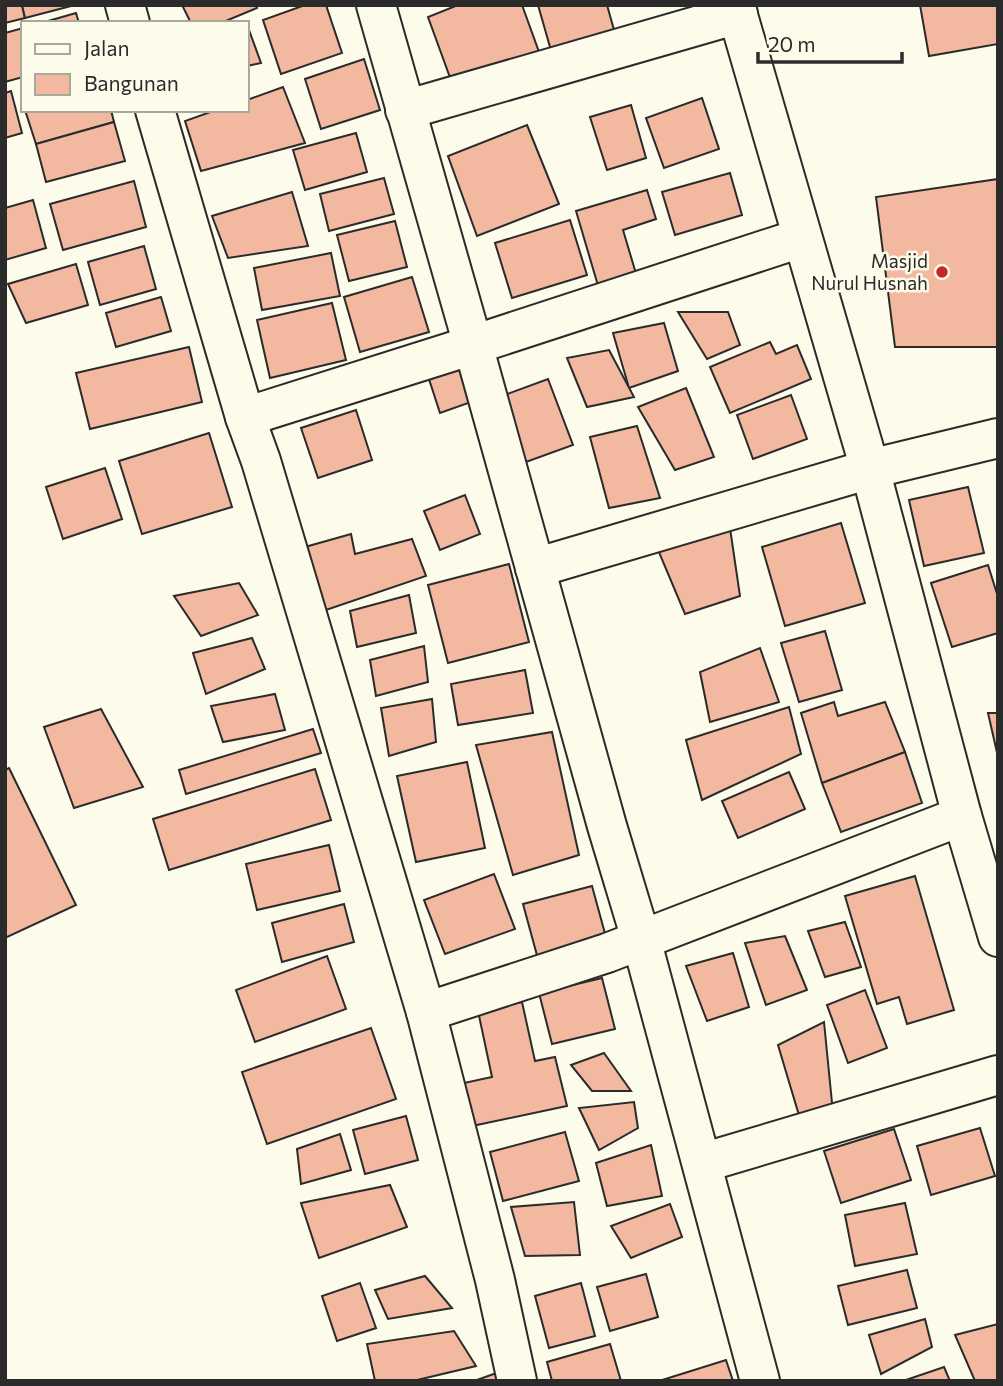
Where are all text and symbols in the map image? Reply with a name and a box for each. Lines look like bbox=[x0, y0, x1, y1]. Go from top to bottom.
legend bbox=[21, 21, 248, 112]
scale bar bbox=[758, 21, 902, 65]
text: 20 m bbox=[768, 31, 816, 56]
text: Jalan bbox=[84, 35, 129, 60]
text: Bangunan bbox=[84, 70, 179, 95]
place label: Masjid Nurul Husnah bbox=[811, 249, 928, 294]
marker: Masjid Nurul Husnah bbox=[934, 264, 950, 280]

